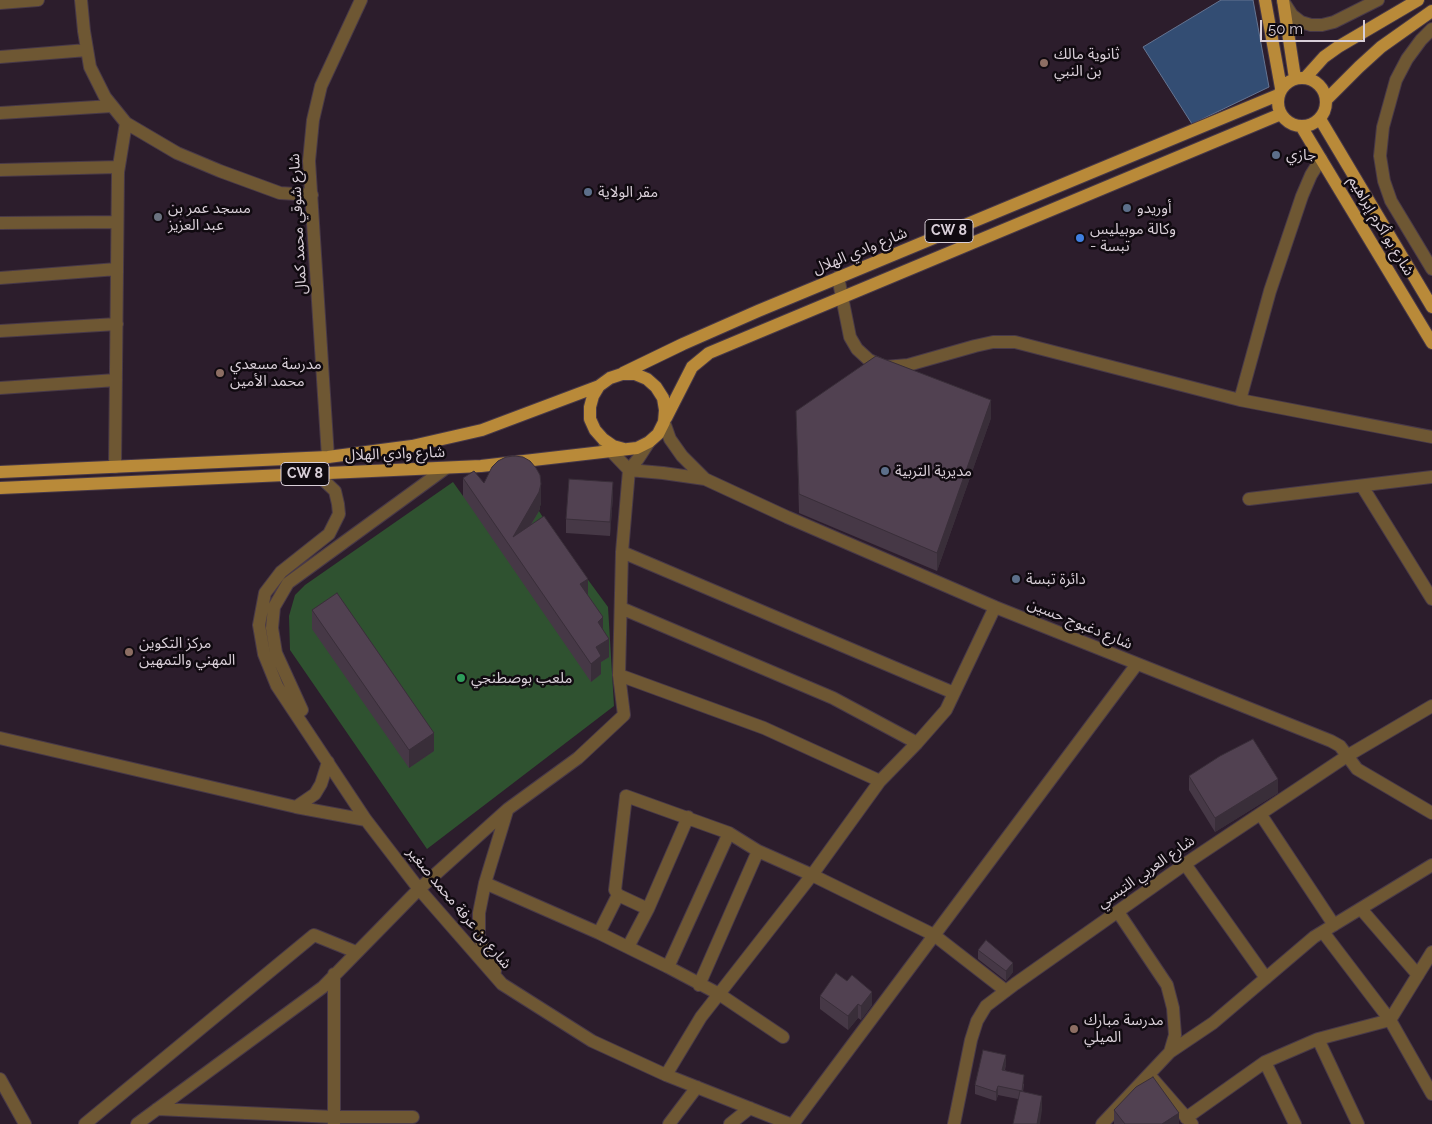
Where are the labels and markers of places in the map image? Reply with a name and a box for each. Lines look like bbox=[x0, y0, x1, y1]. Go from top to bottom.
place label: ثانوية مالك بن النبي bbox=[1054, 45, 1120, 80]
marker: ثانوية مالك بن النبي bbox=[1038, 57, 1050, 69]
place label: جازي bbox=[1286, 146, 1316, 164]
marker: جازي bbox=[1270, 149, 1282, 161]
place label: مقر الولاية bbox=[598, 183, 658, 201]
marker: مقر الولاية bbox=[582, 186, 594, 198]
place label: مسجد عمر بن عبد العزيز bbox=[168, 199, 251, 234]
place label: أوريدو bbox=[1137, 199, 1171, 217]
marker: أوريدو bbox=[1121, 202, 1133, 214]
marker: مسجد عمر بن عبد العزيز bbox=[152, 211, 164, 223]
place label: وكالة موبيليس - تبسة bbox=[1090, 220, 1176, 255]
marker: وكالة موبيليس - تبسة bbox=[1074, 232, 1086, 244]
place label: مدرسة مسعدي محمد الأمين bbox=[230, 355, 322, 390]
marker: مدرسة مسعدي محمد الأمين bbox=[214, 367, 226, 379]
place label: مديرية التربية bbox=[895, 462, 972, 480]
marker: مديرية التربية bbox=[879, 465, 891, 477]
place label: دائرة تبسة bbox=[1026, 570, 1086, 588]
marker: دائرة تبسة bbox=[1010, 573, 1022, 585]
place label: مركز التكوين المهني والتمهين bbox=[139, 634, 235, 669]
marker: مركز التكوين المهني والتمهين bbox=[123, 646, 135, 658]
place label: ملعب بوصطنجي bbox=[471, 669, 572, 687]
marker: ملعب بوصطنجي bbox=[455, 672, 467, 684]
place label: مدرسة مبارك الميلي bbox=[1084, 1011, 1164, 1046]
marker: مدرسة مبارك الميلي bbox=[1068, 1023, 1080, 1035]

